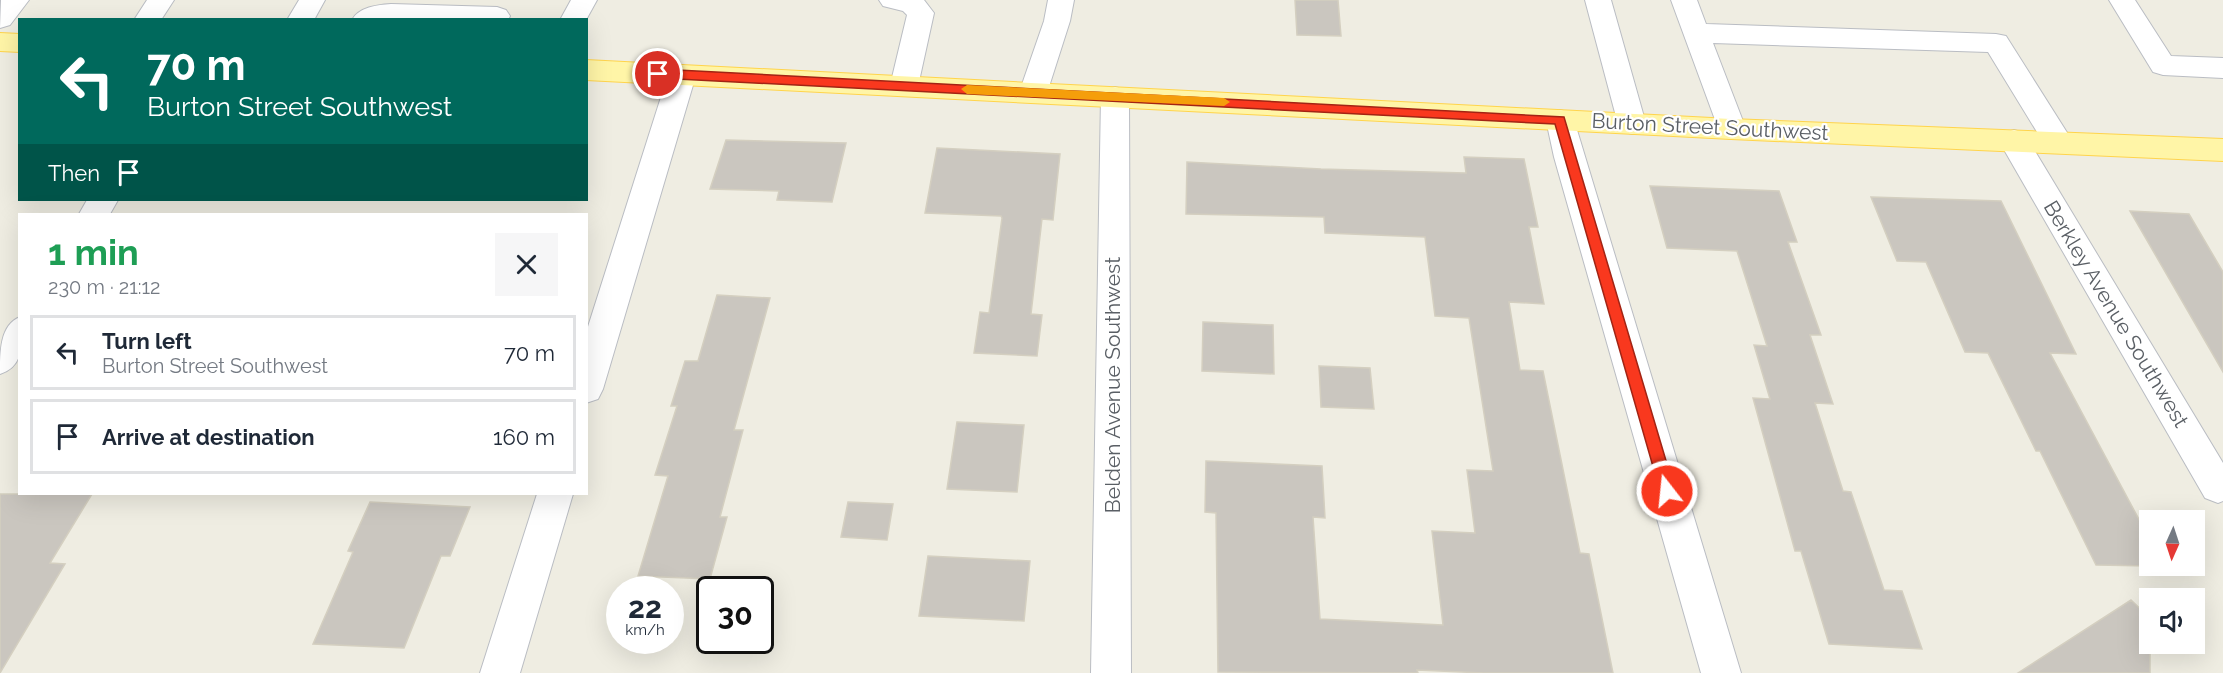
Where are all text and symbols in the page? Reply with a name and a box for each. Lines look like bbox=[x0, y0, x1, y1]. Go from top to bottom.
text: 70 m bbox=[147, 41, 246, 90]
icon: left bbox=[48, 42, 126, 120]
pin bbox=[632, 48, 683, 99]
icon: arrive bbox=[641, 57, 674, 90]
text: Burton Street Southwest bbox=[147, 91, 452, 122]
street label: Burton Street Southwest bbox=[1591, 108, 1829, 145]
icon: arrive bbox=[112, 156, 145, 189]
text: Then bbox=[48, 160, 100, 186]
street label: Berkley Avenue Southwest bbox=[2039, 196, 2194, 432]
text: 1 min bbox=[48, 231, 139, 273]
button: close bbox=[495, 233, 558, 296]
street label: Belden Avenue Southwest bbox=[1100, 257, 1125, 513]
text: 230 m · 21:12 bbox=[48, 275, 161, 299]
text: Turn left bbox=[102, 328, 192, 354]
icon: left bbox=[51, 336, 84, 369]
text: 70 m bbox=[504, 340, 555, 366]
text: Burton Street Southwest bbox=[102, 354, 328, 378]
icon: arrive bbox=[51, 420, 84, 453]
text: Arrive at destination bbox=[102, 424, 315, 450]
text: 160 m bbox=[493, 424, 555, 450]
position arrow bbox=[1635, 459, 1699, 523]
north arrow bbox=[2139, 510, 2205, 576]
map controls bbox=[2139, 510, 2205, 654]
speed limit sign: 30 bbox=[696, 576, 774, 654]
button: sound bbox=[2139, 588, 2205, 654]
text: 22 bbox=[628, 590, 662, 625]
text: km/h bbox=[625, 621, 665, 639]

